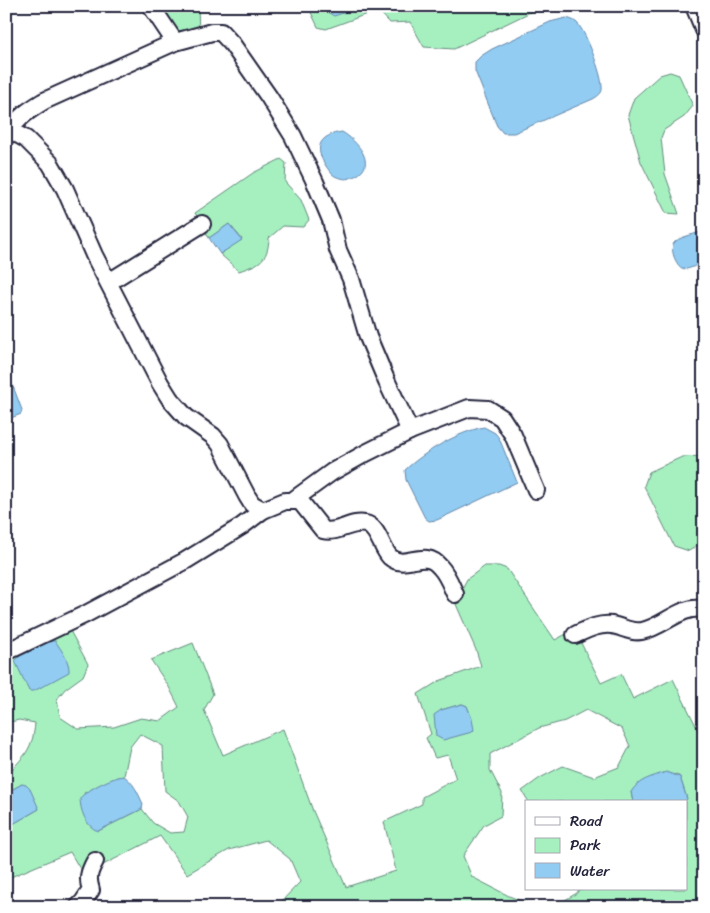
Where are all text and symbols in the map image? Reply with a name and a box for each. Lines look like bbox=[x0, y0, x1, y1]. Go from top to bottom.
legend bbox=[525, 800, 688, 890]
text: Road bbox=[570, 808, 603, 834]
text: Park bbox=[570, 832, 601, 858]
text: Water bbox=[570, 858, 610, 884]

